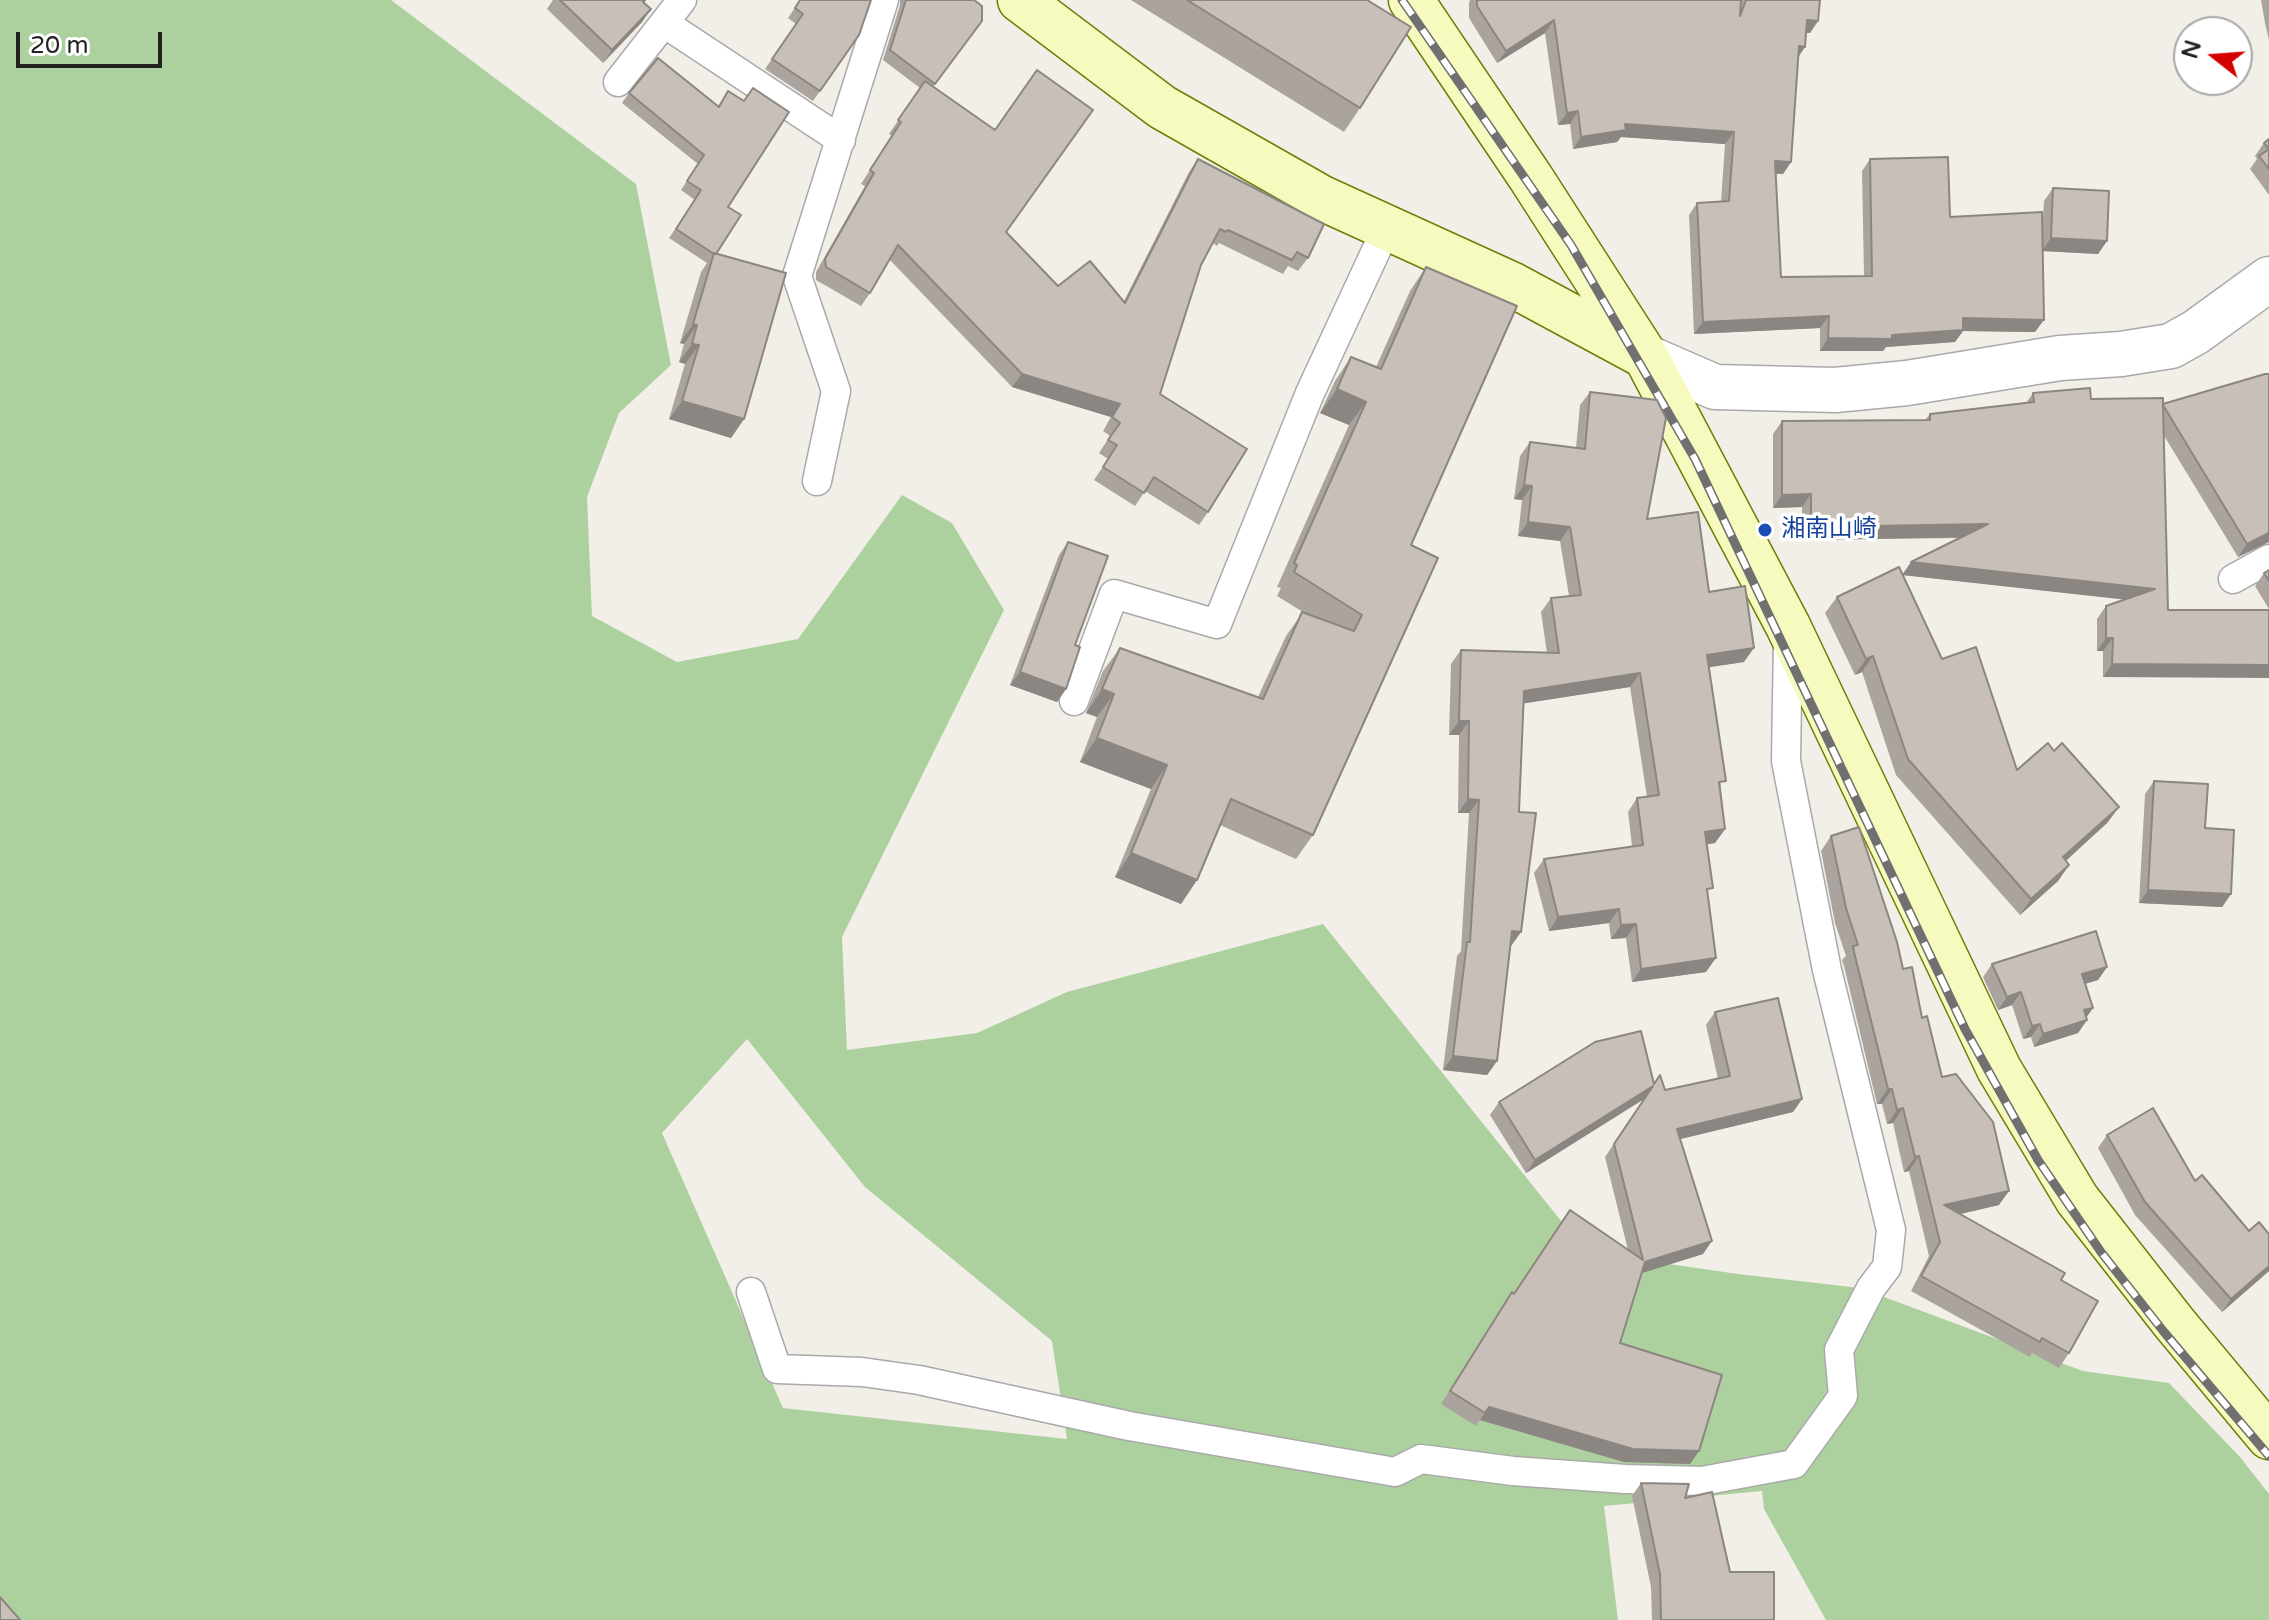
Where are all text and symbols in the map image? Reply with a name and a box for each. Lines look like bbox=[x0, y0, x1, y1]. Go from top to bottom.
scale bar bbox=[20, 16, 166, 66]
north arrow bbox=[2173, 16, 2253, 96]
text: 20 m bbox=[30, 31, 88, 60]
text: N bbox=[2177, 37, 2207, 62]
place label: 湘南山崎 bbox=[1781, 516, 1877, 544]
marker: 湘南山崎 bbox=[1756, 521, 1774, 539]

